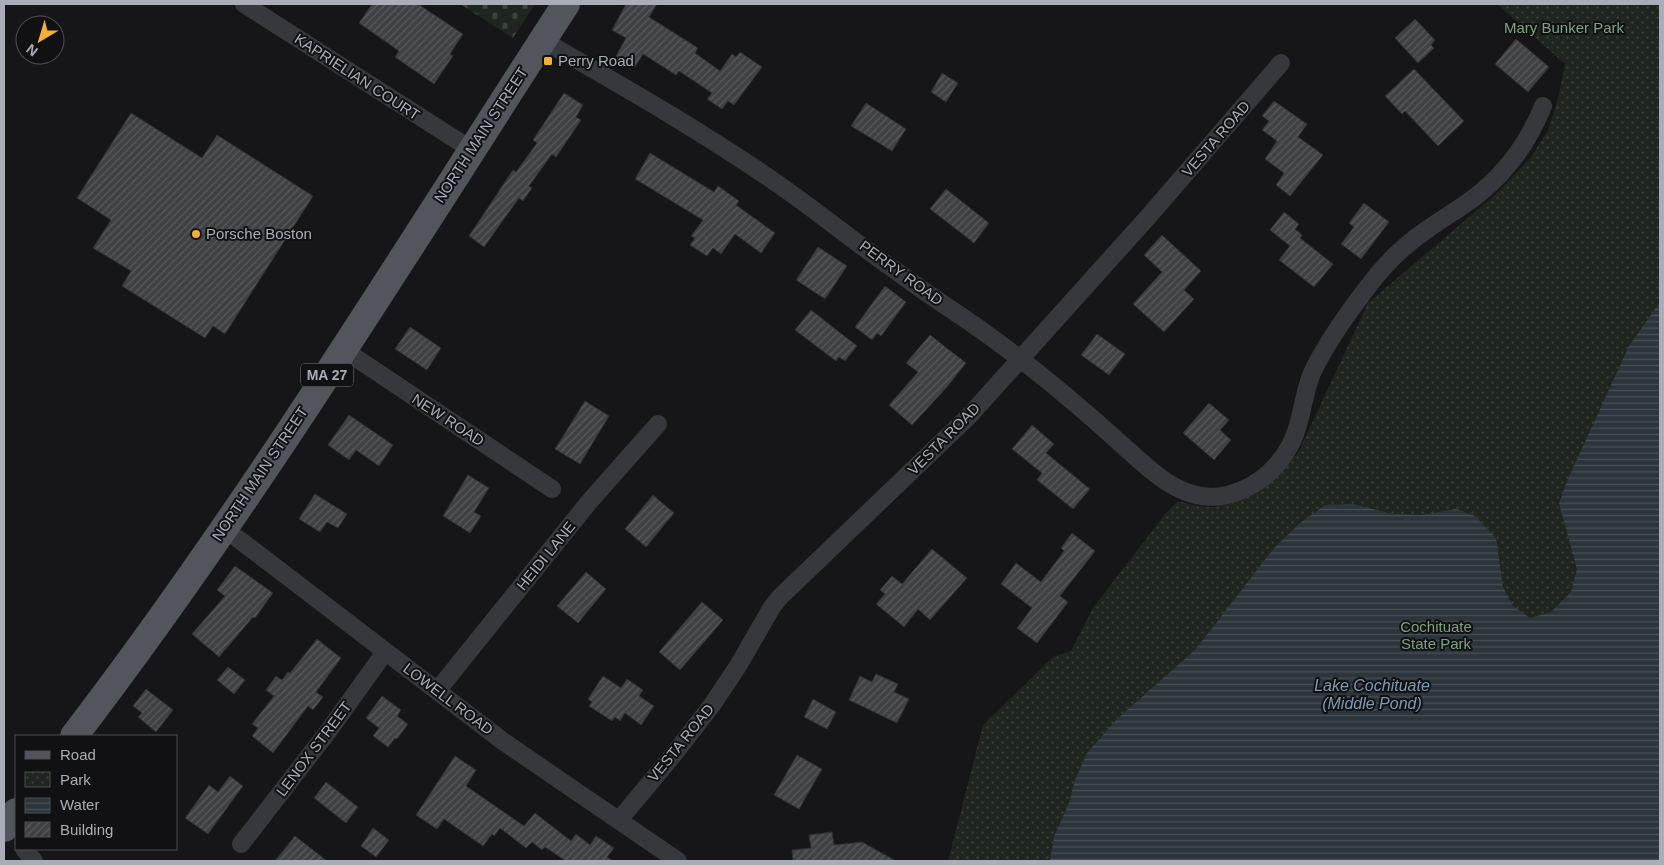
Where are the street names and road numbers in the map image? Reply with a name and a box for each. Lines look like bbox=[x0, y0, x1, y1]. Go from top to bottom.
street label: KAPRIELIAN COURT bbox=[292, 30, 423, 123]
street label: NORTH MAIN STREET bbox=[430, 64, 531, 206]
street label: VESTA ROAD bbox=[1178, 97, 1253, 180]
street label: PERRY ROAD bbox=[856, 237, 946, 309]
road number: MA 27 bbox=[301, 364, 353, 386]
street label: NEW ROAD bbox=[409, 390, 488, 449]
street label: VESTA ROAD bbox=[904, 399, 983, 478]
street label: NORTH MAIN STREET bbox=[208, 403, 311, 544]
street label: HEIDI LANE bbox=[513, 518, 578, 593]
street label: LOWELL ROAD bbox=[400, 659, 497, 738]
street label: LENOX STREET bbox=[272, 698, 355, 799]
street label: VESTA ROAD bbox=[644, 700, 717, 785]

